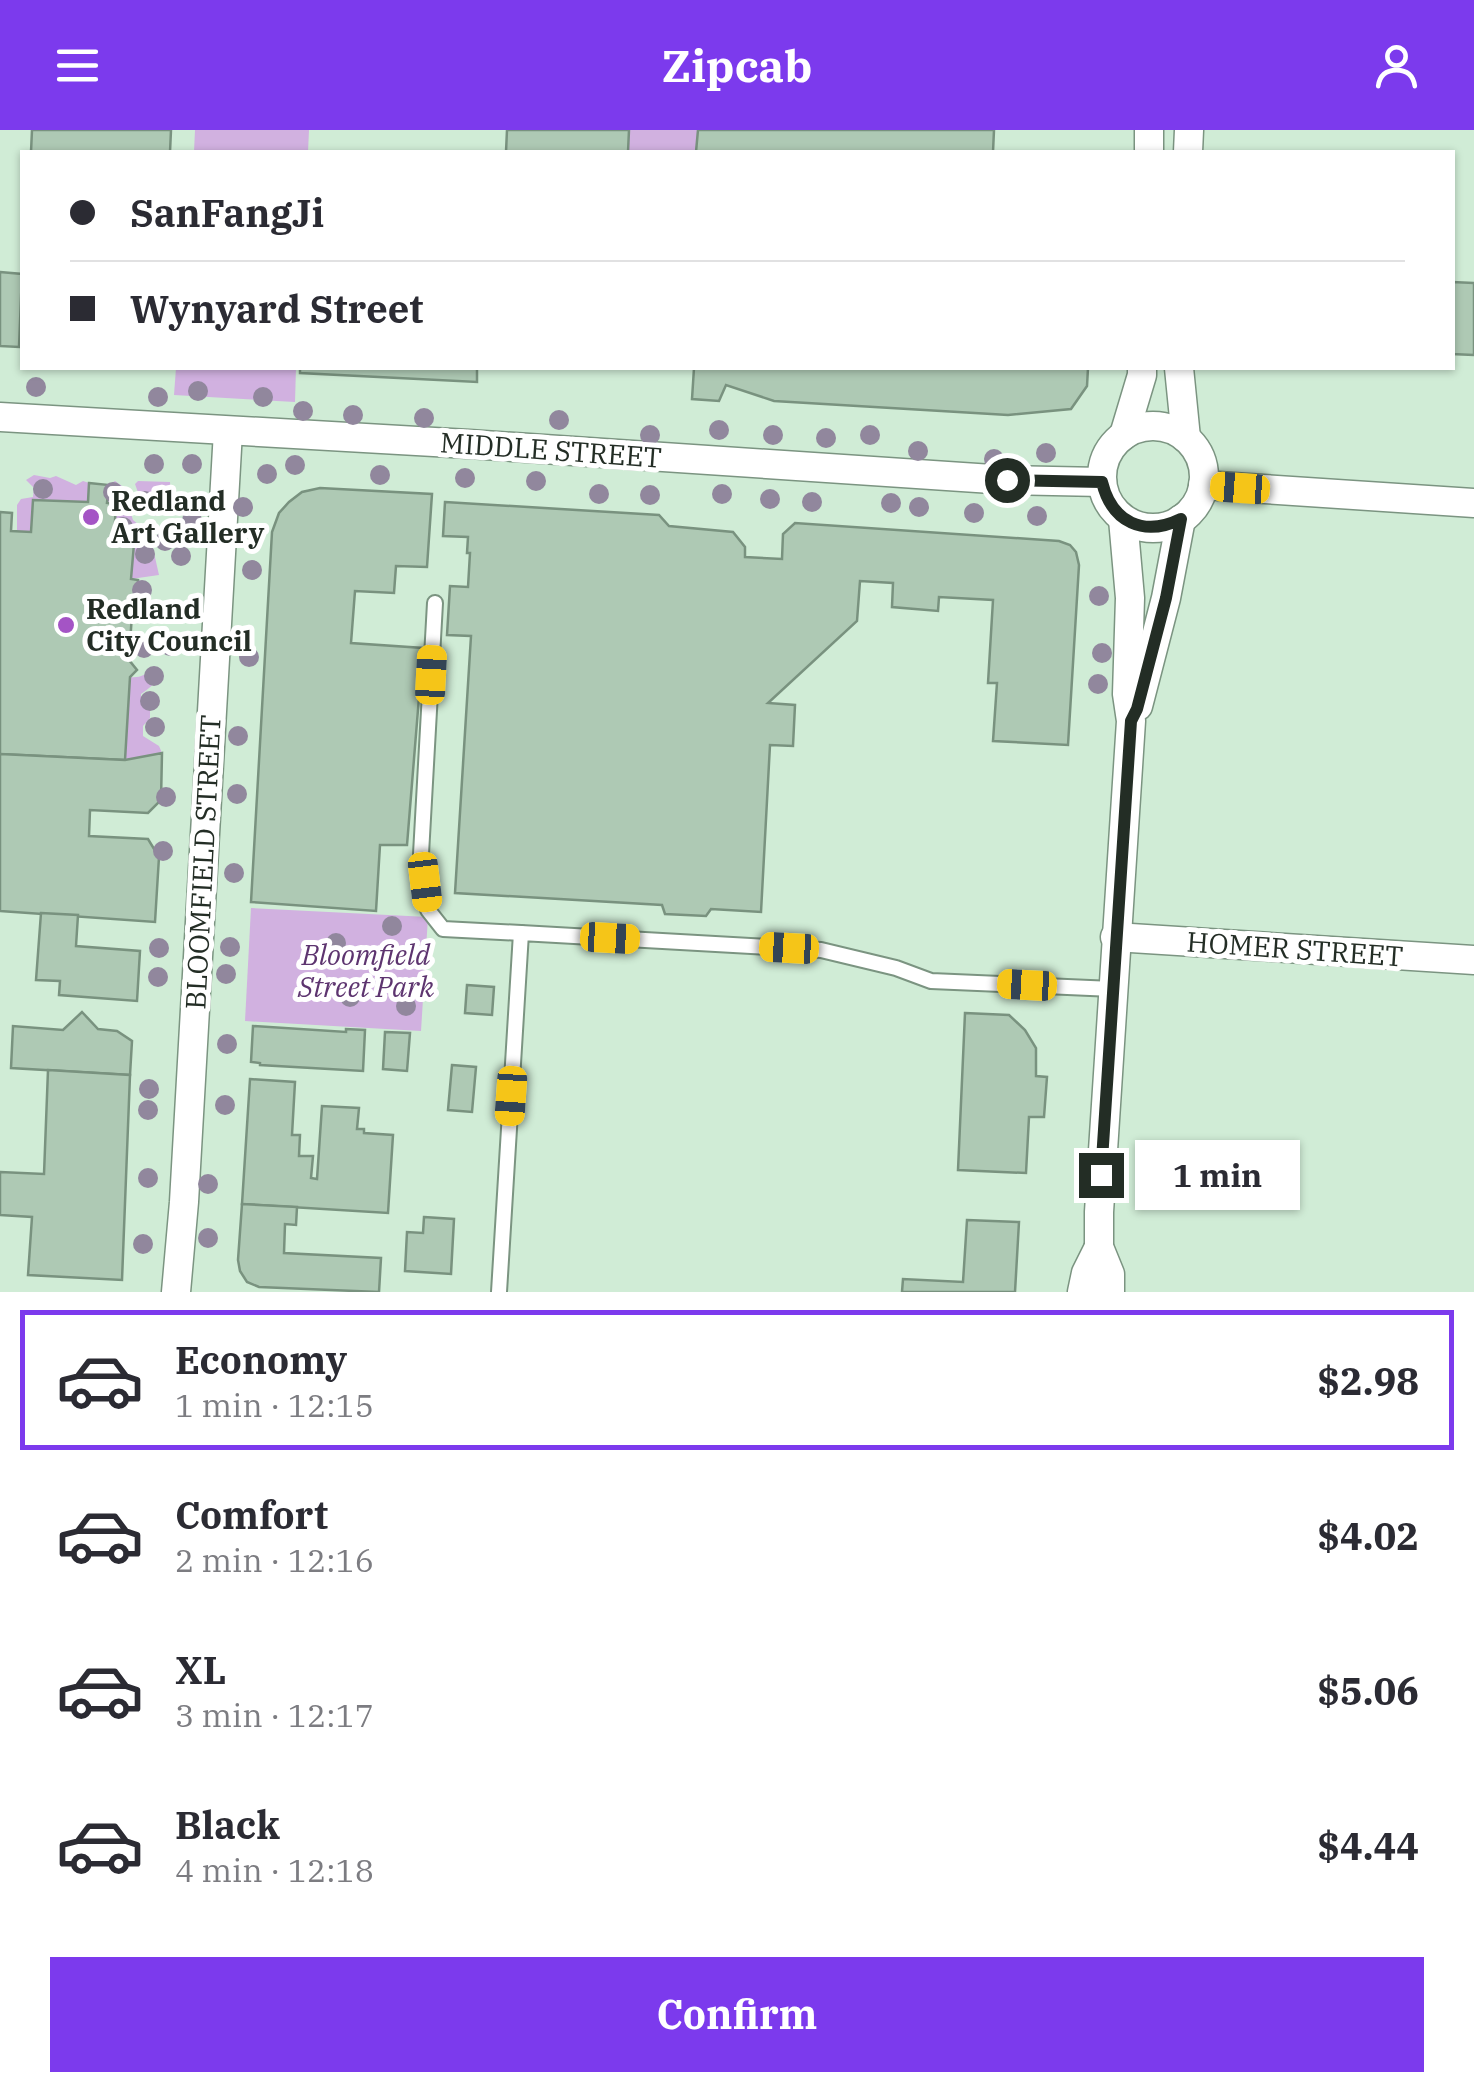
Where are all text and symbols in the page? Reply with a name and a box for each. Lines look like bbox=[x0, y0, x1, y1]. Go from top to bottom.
text: Zipcab bbox=[662, 36, 812, 94]
icon: menu bbox=[50, 38, 105, 93]
icon: person bbox=[1369, 38, 1424, 93]
text: SanFangJi bbox=[130, 188, 324, 237]
text: Wynyard Street bbox=[130, 284, 423, 333]
street label: MIDDLE STREET bbox=[439, 423, 663, 476]
route start bbox=[985, 458, 1030, 503]
car bbox=[1209, 471, 1271, 505]
place label: Redland Art Gallery bbox=[111, 482, 264, 551]
marker: Redland Art Gallery bbox=[80, 506, 102, 528]
place label: Redland City Council bbox=[86, 590, 252, 659]
marker: Redland City Council bbox=[55, 614, 77, 636]
car bbox=[414, 644, 448, 706]
street label: BLOOMFIELD STREET bbox=[176, 714, 229, 1010]
car bbox=[406, 850, 444, 914]
car bbox=[579, 921, 641, 955]
street label: HOMER STREET bbox=[1185, 922, 1405, 975]
car bbox=[758, 931, 820, 965]
park label: Bloomfield Street Park bbox=[297, 936, 434, 1005]
car bbox=[996, 968, 1058, 1002]
car bbox=[494, 1065, 528, 1127]
callout: 1 min bbox=[1136, 1140, 1301, 1210]
route end bbox=[1079, 1153, 1124, 1198]
text: 1 min bbox=[1173, 1154, 1262, 1196]
icon: car bbox=[55, 1335, 145, 1425]
text: Economy bbox=[175, 1335, 347, 1384]
text: $2.98 bbox=[1317, 1356, 1419, 1405]
text: 1 min · 12:15 bbox=[175, 1384, 374, 1426]
icon: car bbox=[55, 1490, 145, 1580]
text: Comfort bbox=[175, 1490, 328, 1539]
text: $4.02 bbox=[1317, 1511, 1419, 1560]
text: 2 min · 12:16 bbox=[175, 1539, 374, 1581]
icon: car bbox=[55, 1645, 145, 1735]
text: XL bbox=[175, 1645, 226, 1694]
text: $5.06 bbox=[1317, 1666, 1419, 1715]
text: 3 min · 12:17 bbox=[175, 1694, 374, 1736]
icon: car bbox=[55, 1800, 145, 1890]
text: Black bbox=[175, 1800, 280, 1849]
text: $4.44 bbox=[1317, 1821, 1419, 1870]
text: 4 min · 12:18 bbox=[175, 1849, 374, 1891]
button: Confirm bbox=[50, 1957, 1424, 2072]

